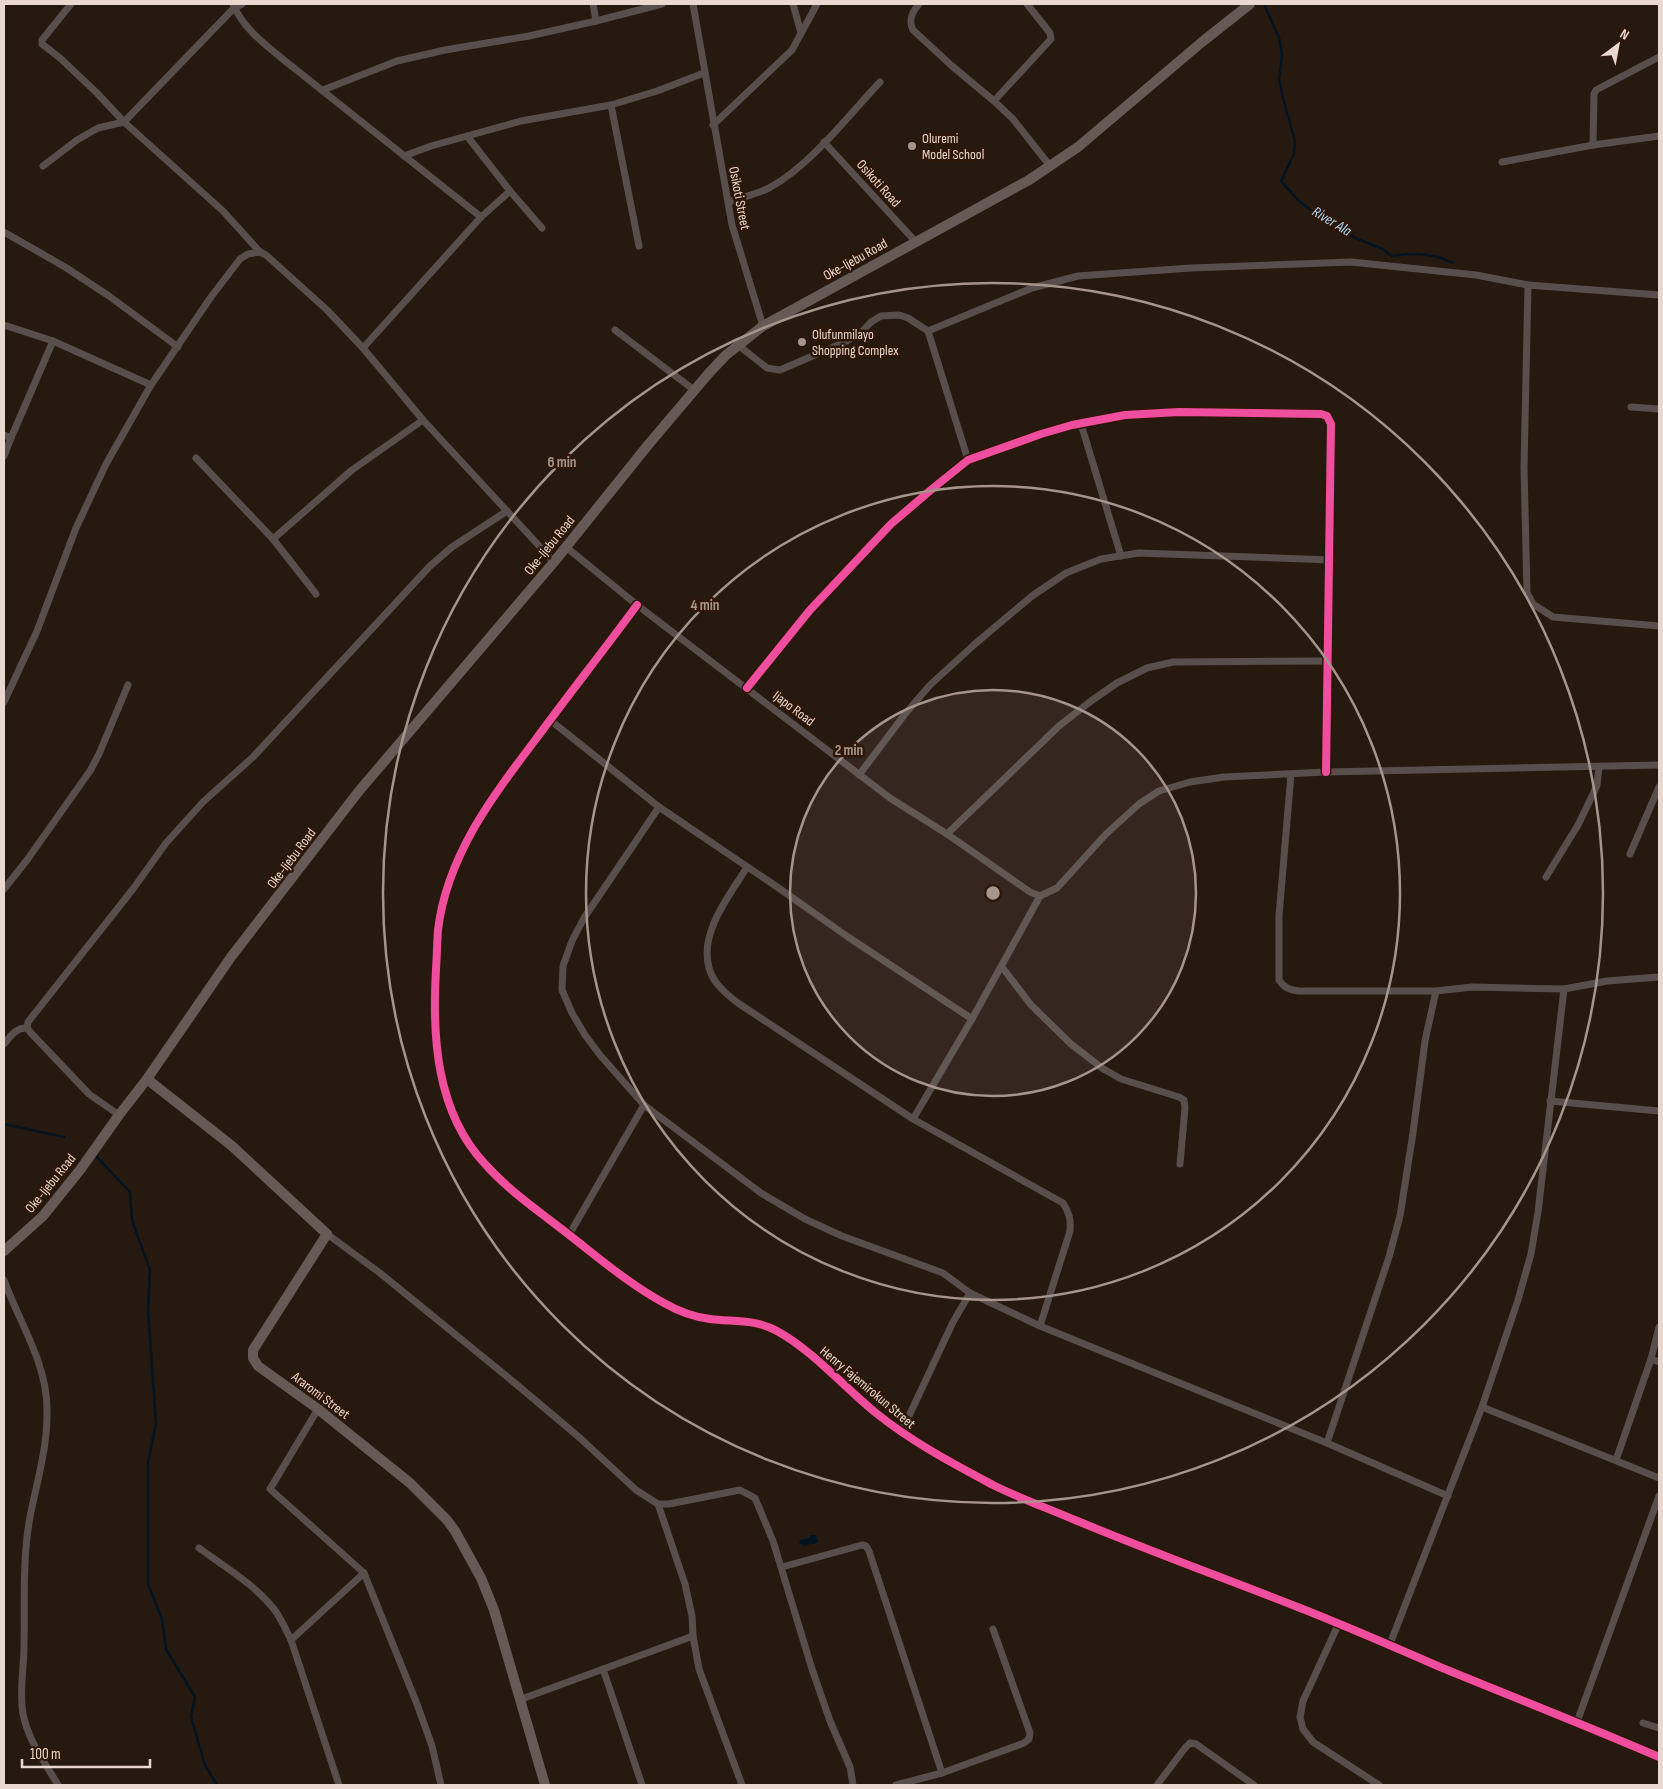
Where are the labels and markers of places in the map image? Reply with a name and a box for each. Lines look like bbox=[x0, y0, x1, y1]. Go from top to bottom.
place label: Oluremi Model School bbox=[922, 130, 984, 163]
marker: Oluremi Model School bbox=[906, 140, 918, 152]
place label: Olufunmilayo Shopping Complex bbox=[812, 326, 899, 359]
marker: Olufunmilayo Shopping Complex bbox=[796, 336, 808, 348]
centre of rings bbox=[984, 884, 1002, 902]

